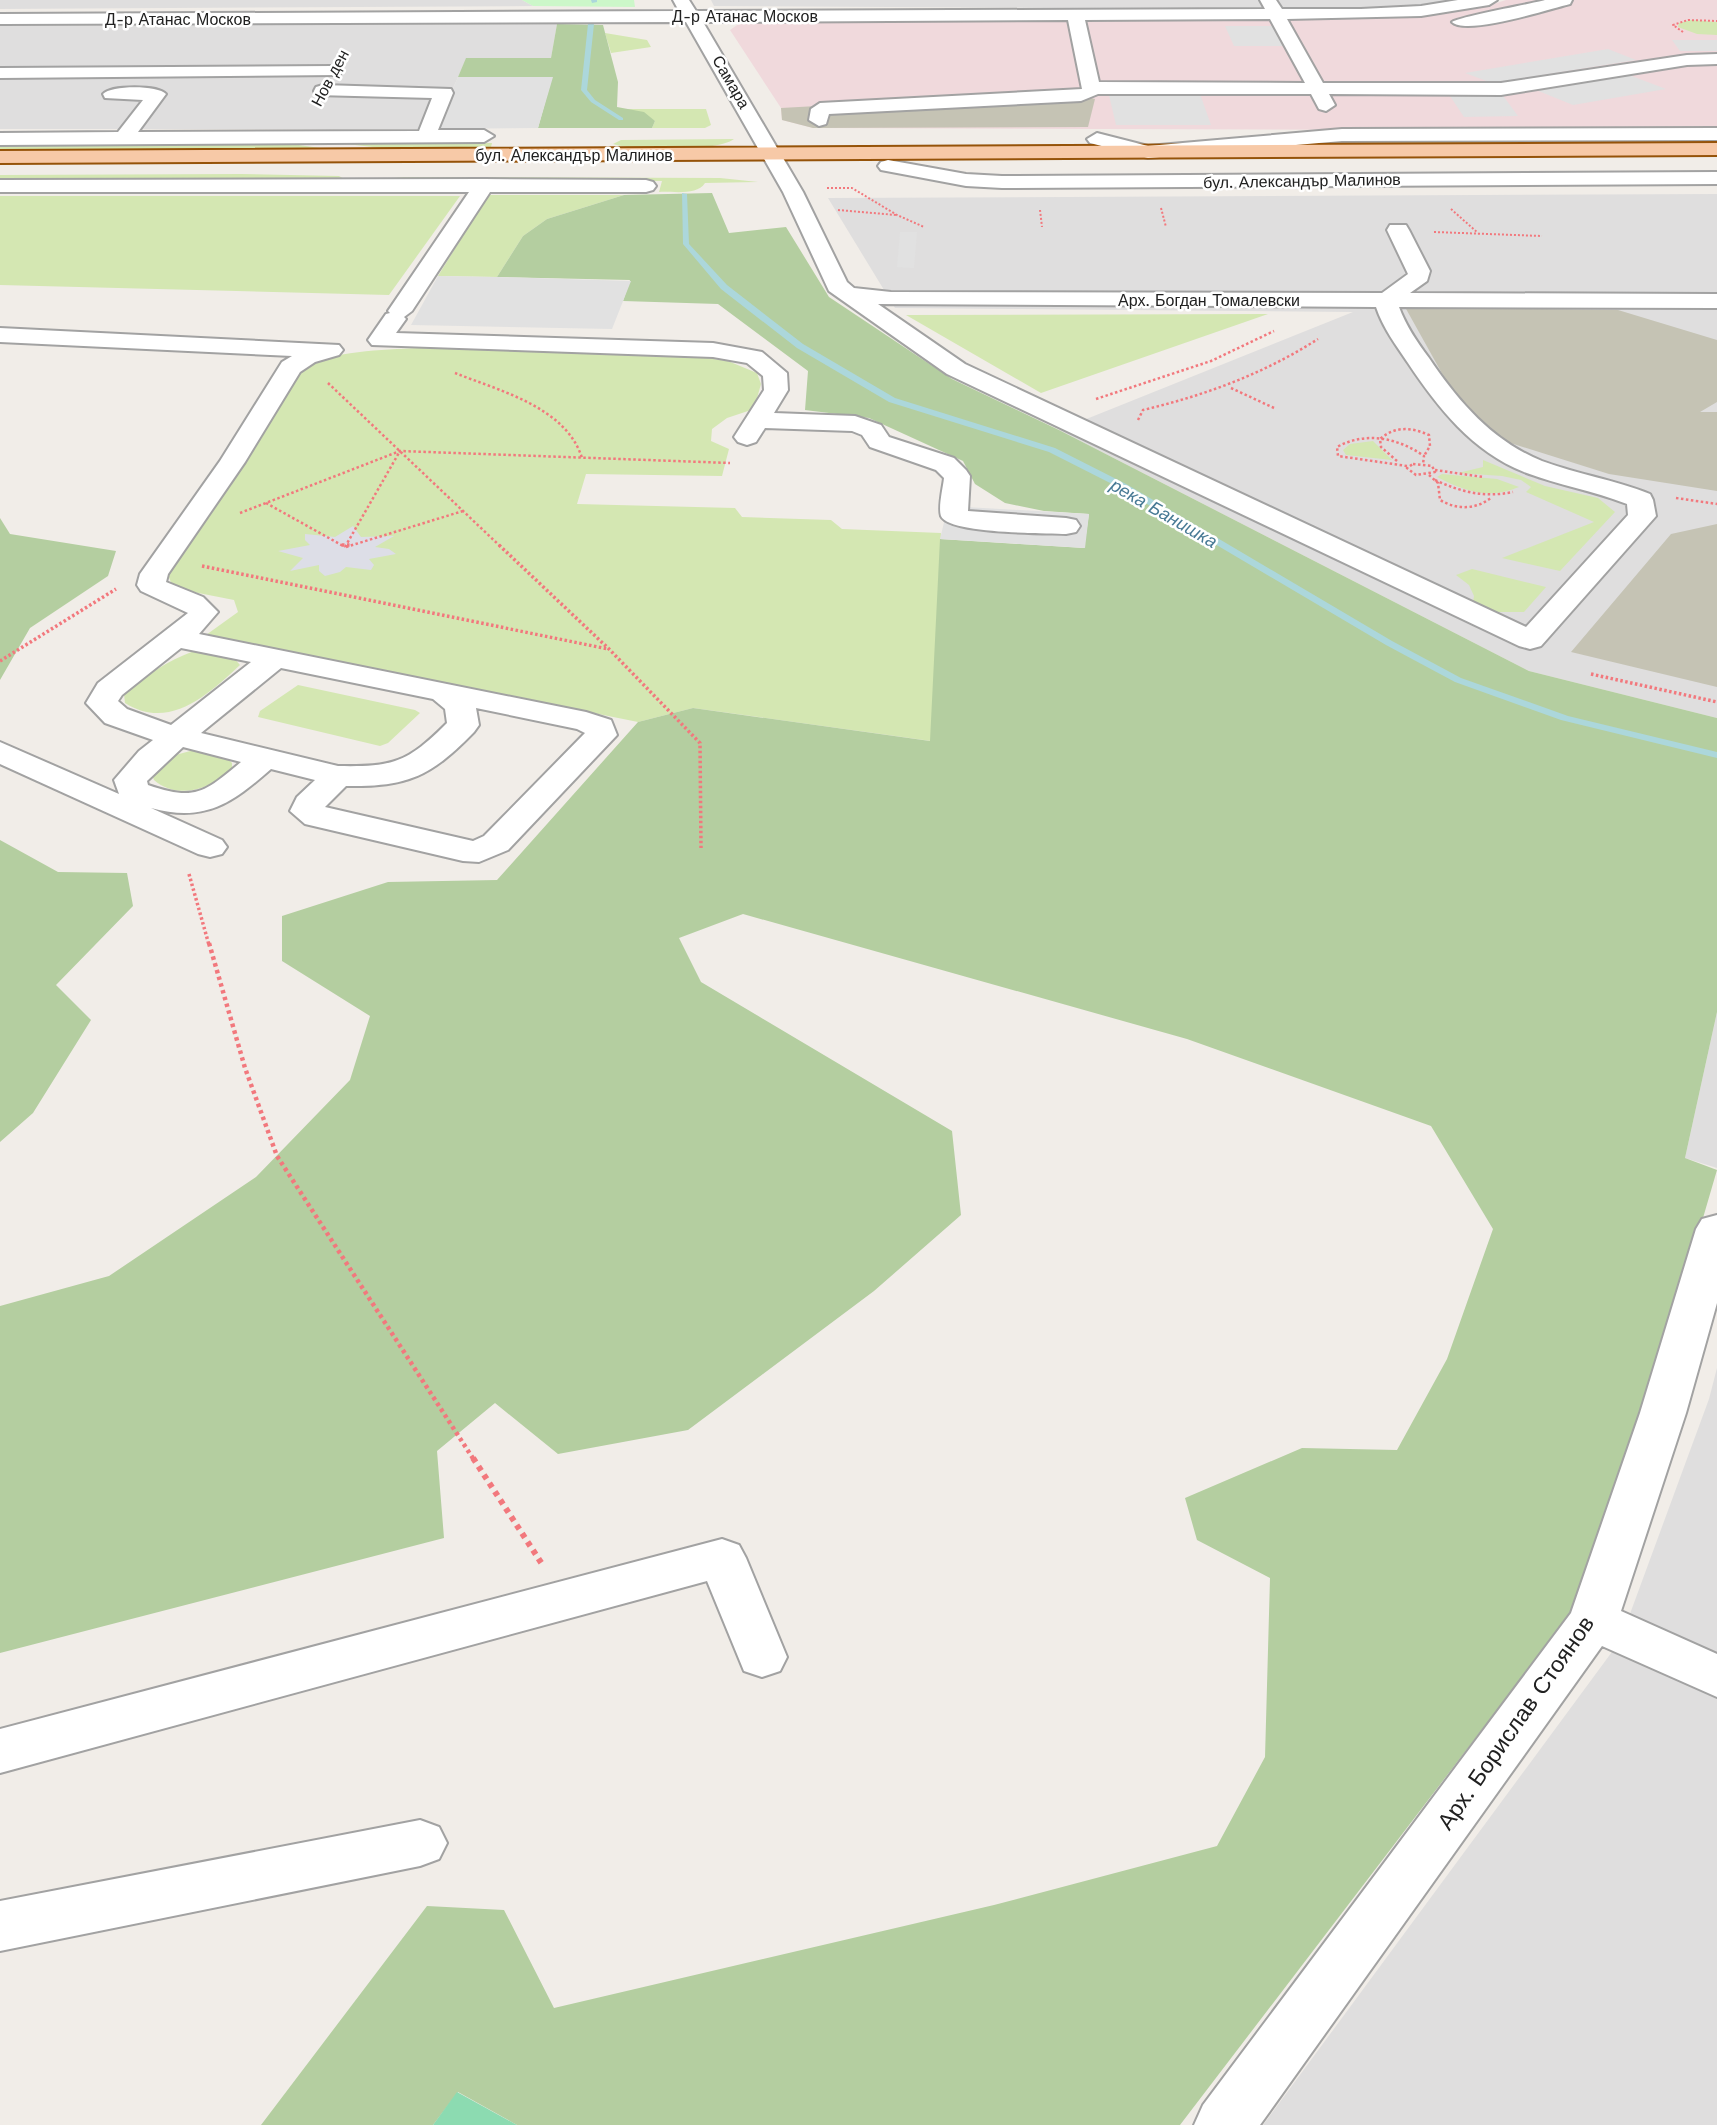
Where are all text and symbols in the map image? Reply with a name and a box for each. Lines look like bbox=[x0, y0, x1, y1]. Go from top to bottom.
street label: Д-р Атанас Москов bbox=[672, 7, 818, 26]
street label: Д-р Атанас Москов bbox=[105, 10, 251, 29]
street label: Нов ден bbox=[307, 46, 353, 110]
street label: Самара bbox=[708, 52, 754, 112]
street label: бул. Александър Малинов bbox=[475, 146, 673, 165]
street label: бул. Александър Малинов bbox=[1203, 170, 1401, 192]
street label: Арх. Богдан Томалевски bbox=[1118, 291, 1300, 310]
water label: река Банишка bbox=[1106, 473, 1221, 552]
street label: Арх. Борислав Стоянов bbox=[1432, 1611, 1600, 1835]

